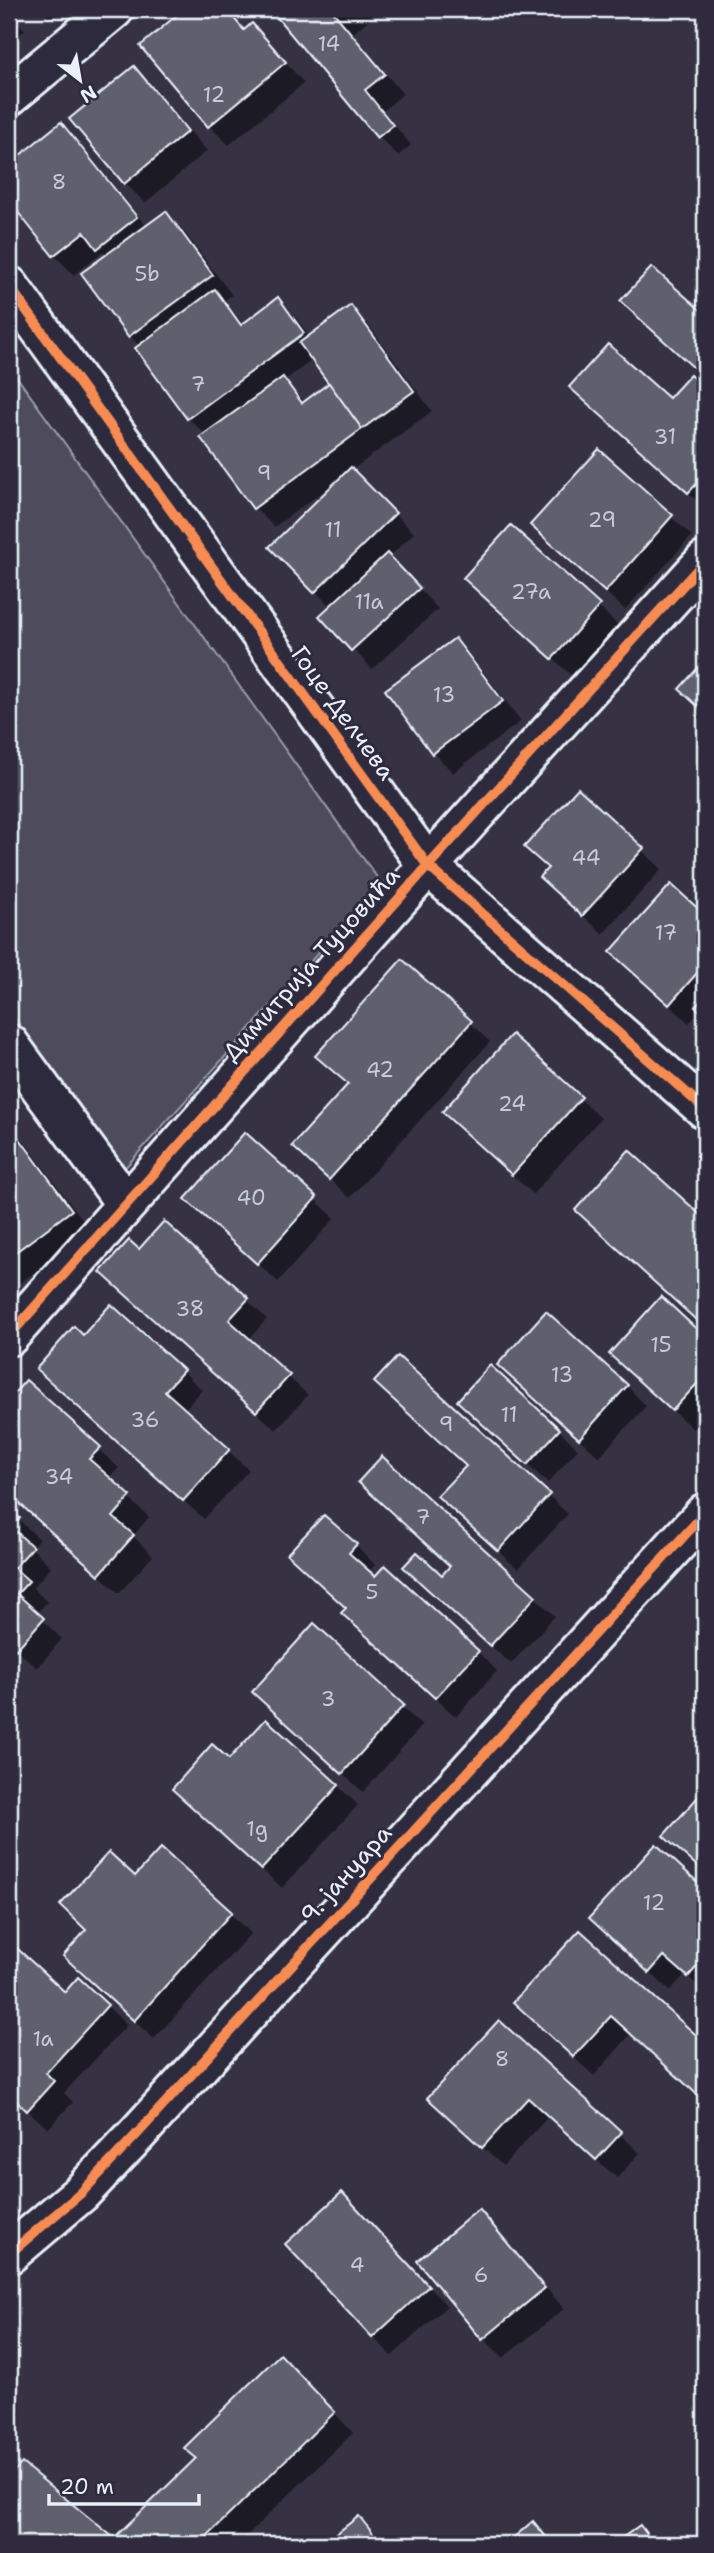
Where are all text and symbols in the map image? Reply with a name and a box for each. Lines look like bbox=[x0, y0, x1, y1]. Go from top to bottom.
house number: 14 bbox=[318, 30, 340, 58]
north arrow bbox=[46, 46, 116, 116]
text: N bbox=[76, 80, 101, 109]
house number: 12 bbox=[203, 81, 225, 109]
house number: 8 bbox=[52, 168, 66, 196]
house number: 5b bbox=[134, 260, 160, 288]
house number: 7 bbox=[191, 370, 205, 398]
house number: 31 bbox=[654, 423, 676, 451]
house number: 9 bbox=[257, 459, 271, 487]
house number: 29 bbox=[588, 506, 616, 534]
house number: 11 bbox=[325, 516, 341, 544]
house number: 27a bbox=[511, 578, 551, 606]
house number: 11a bbox=[354, 588, 384, 616]
street label: Гоце Делчева bbox=[284, 640, 402, 786]
house number: 13 bbox=[433, 681, 455, 709]
house number: 44 bbox=[572, 844, 600, 872]
street label: Димитрија Туцовића bbox=[215, 860, 407, 1068]
house number: 17 bbox=[655, 919, 677, 947]
house number: 42 bbox=[366, 1056, 394, 1084]
house number: 24 bbox=[498, 1090, 526, 1118]
house number: 40 bbox=[236, 1184, 266, 1212]
house number: 38 bbox=[176, 1295, 204, 1323]
house number: 15 bbox=[650, 1331, 672, 1359]
house number: 13 bbox=[551, 1361, 573, 1389]
house number: 11 bbox=[501, 1401, 517, 1429]
house number: 36 bbox=[131, 1406, 159, 1434]
house number: 9 bbox=[439, 1410, 453, 1438]
house number: 34 bbox=[45, 1463, 73, 1491]
house number: 7 bbox=[416, 1503, 430, 1531]
house number: 5 bbox=[366, 1578, 378, 1606]
house number: 3 bbox=[321, 1685, 335, 1713]
house number: 1g bbox=[246, 1815, 268, 1843]
street label: 9. јануара bbox=[293, 1818, 399, 1930]
house number: 12 bbox=[643, 1889, 665, 1917]
house number: 1a bbox=[32, 2025, 54, 2053]
house number: 8 bbox=[495, 2045, 509, 2073]
house number: 4 bbox=[350, 2251, 364, 2279]
house number: 6 bbox=[474, 2261, 488, 2289]
scale bar bbox=[49, 2462, 200, 2506]
text: 20 m bbox=[60, 2473, 114, 2501]

